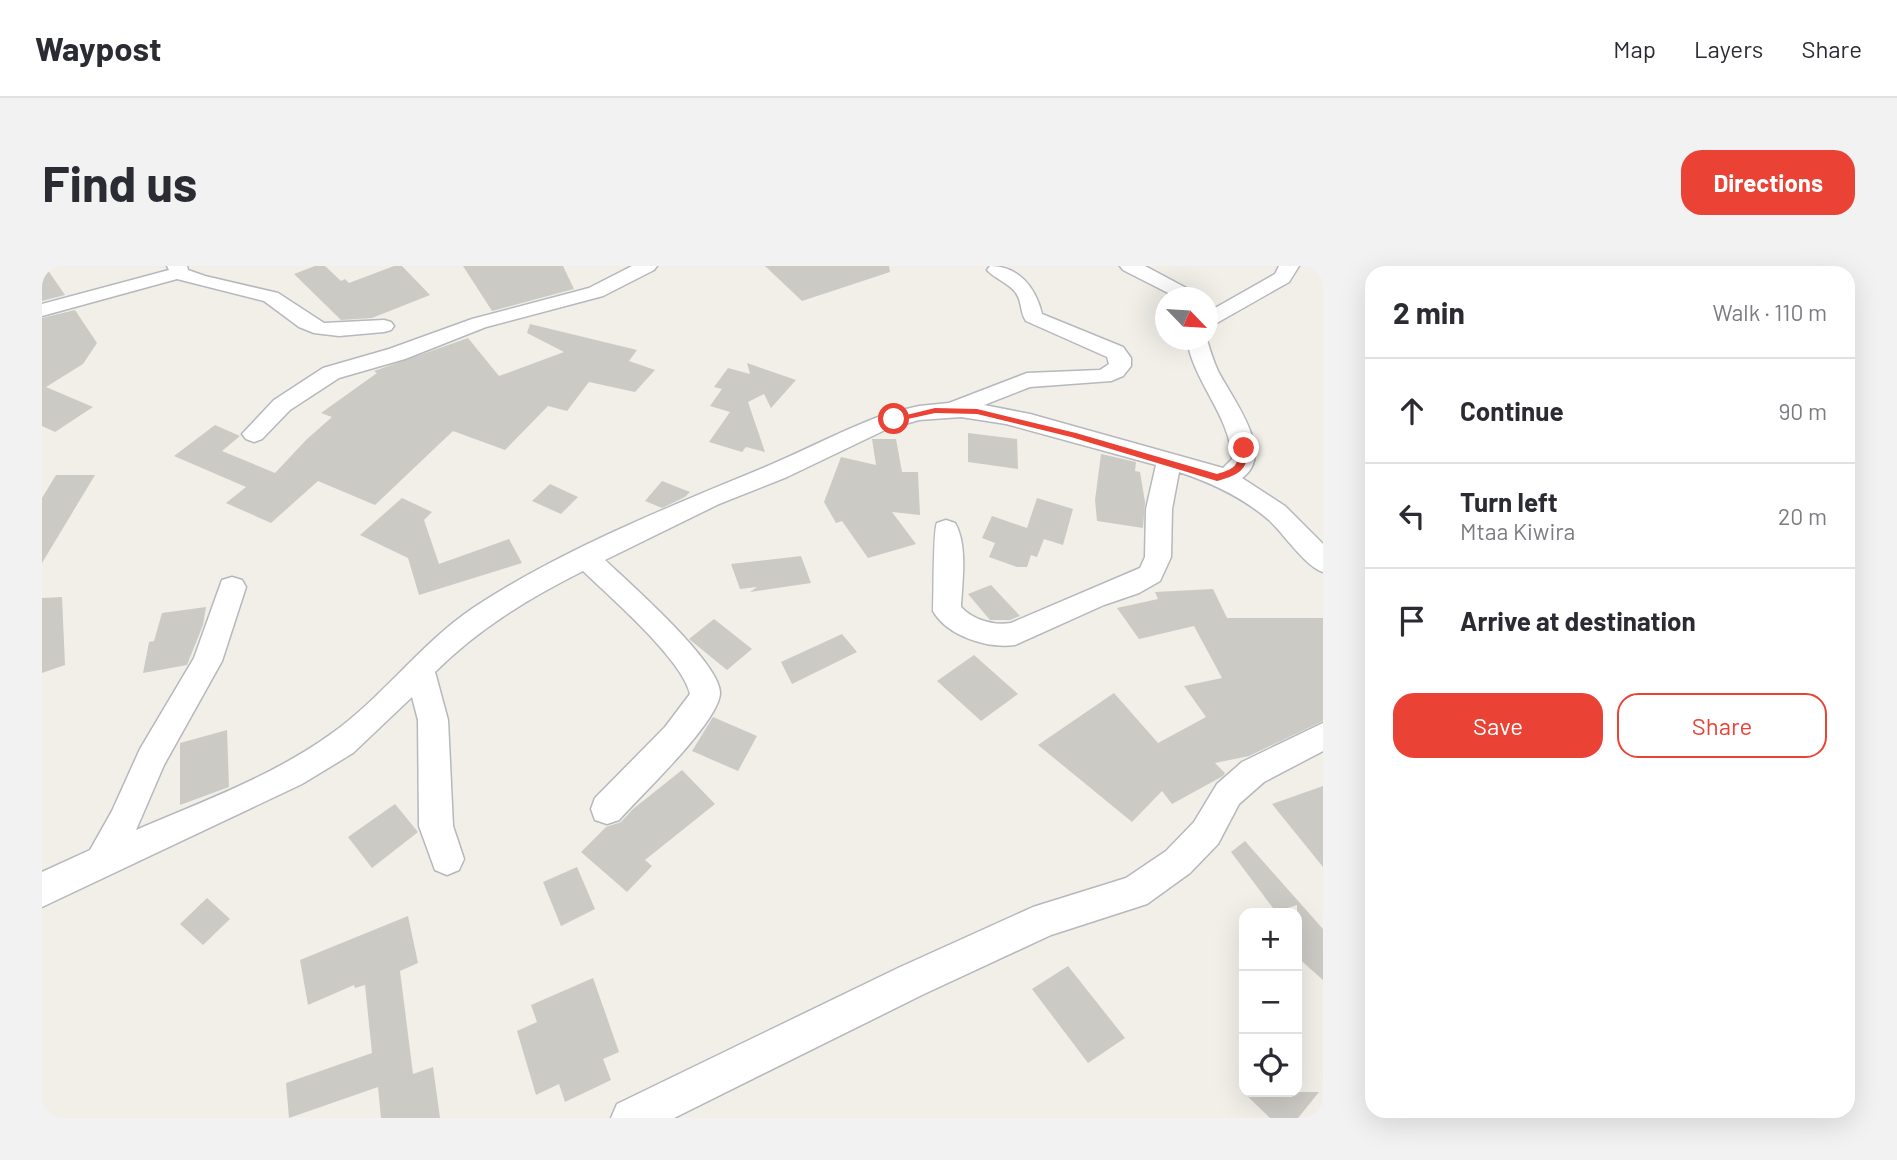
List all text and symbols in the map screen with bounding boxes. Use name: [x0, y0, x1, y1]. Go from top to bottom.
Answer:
text: Waypost: [35, 28, 162, 68]
text: Map: [1613, 34, 1656, 63]
text: Layers: [1694, 34, 1763, 63]
text: Share: [1801, 34, 1862, 63]
button: Directions: [1681, 150, 1855, 215]
text: Find us: [42, 153, 197, 212]
north arrow: [1155, 287, 1218, 350]
text: 2 min: [1393, 294, 1465, 330]
text: Walk · 110 m: [1713, 298, 1827, 326]
icon: ahead: [1393, 392, 1431, 430]
text: Continue: [1460, 395, 1564, 426]
text: 90 m: [1778, 397, 1827, 425]
route start: [878, 403, 909, 434]
route end: [1228, 432, 1259, 463]
text: Turn left: [1460, 486, 1558, 517]
icon: left: [1393, 497, 1431, 535]
text: 20 m: [1778, 502, 1827, 530]
text: Mtaa Kiwira: [1460, 517, 1575, 545]
icon: arrive: [1393, 602, 1431, 640]
text: Arrive at destination: [1460, 605, 1696, 636]
button: Save: [1393, 693, 1603, 758]
button: Share: [1617, 693, 1827, 758]
map controls: [1239, 908, 1302, 1097]
button: +: [1239, 908, 1302, 971]
button: −: [1239, 971, 1302, 1034]
button: locate: [1239, 1034, 1302, 1097]

